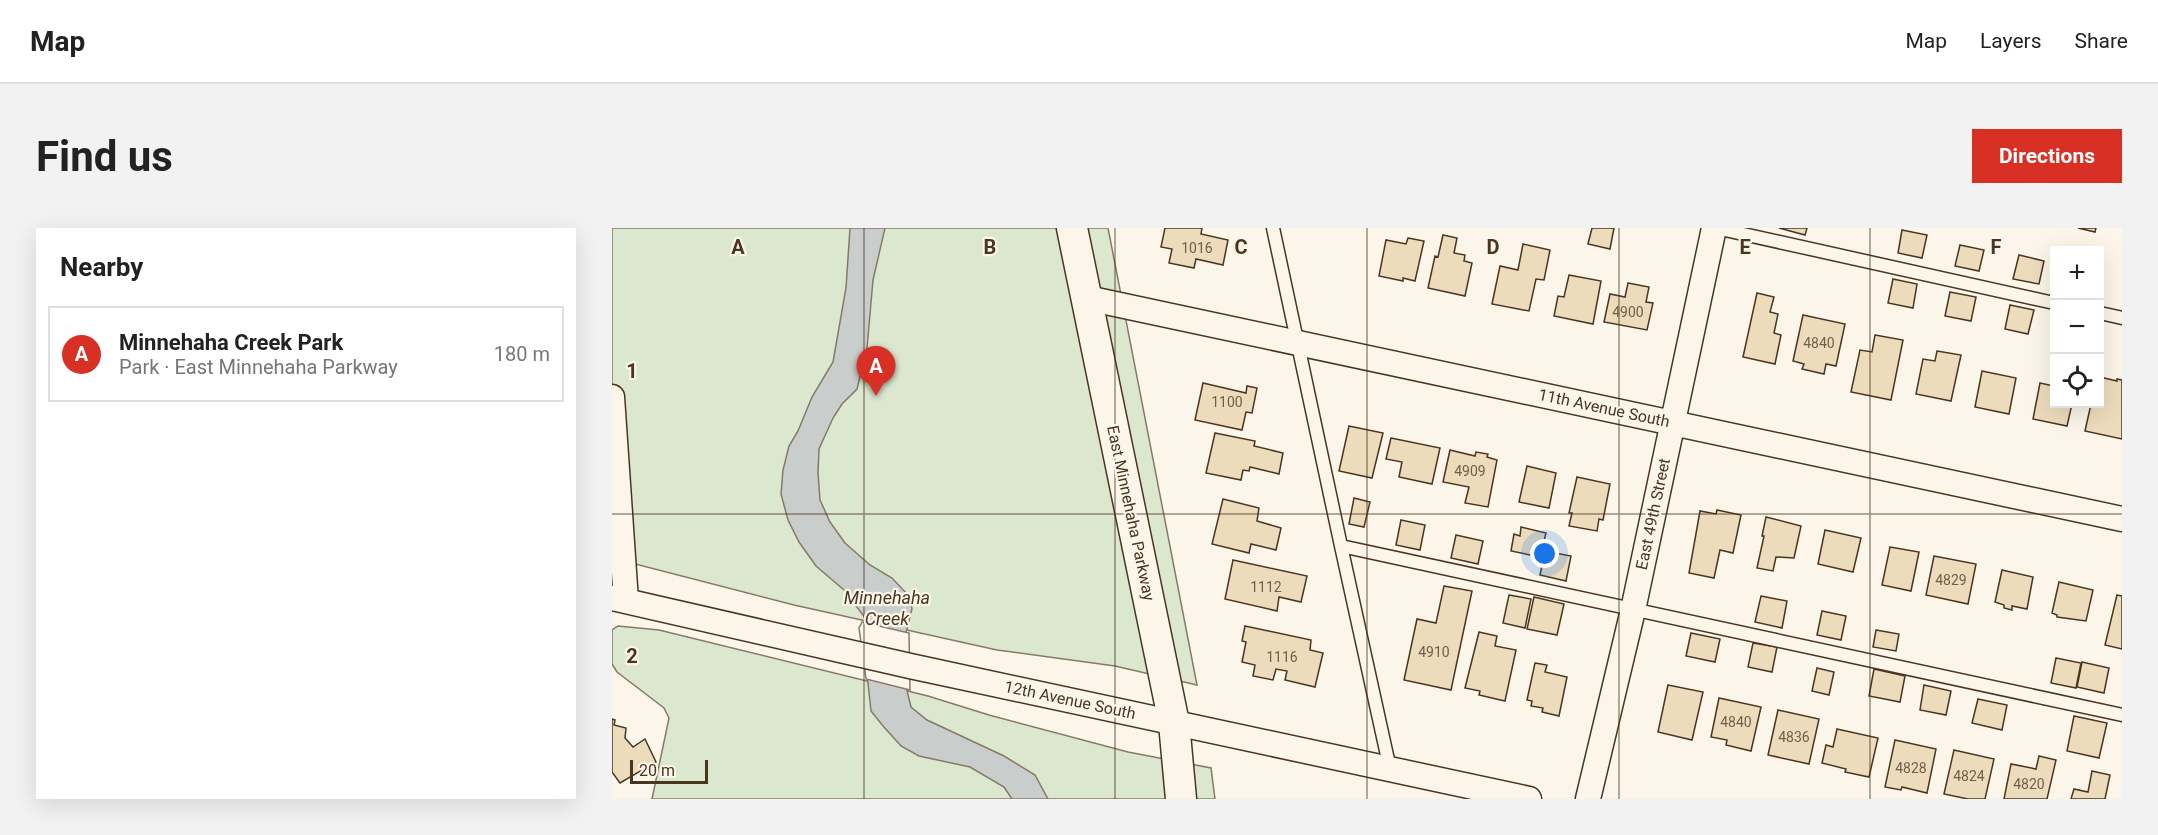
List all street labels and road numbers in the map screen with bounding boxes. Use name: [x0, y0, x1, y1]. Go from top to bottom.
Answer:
street label: 11th Avenue South: [1537, 385, 1671, 431]
street label: East Minnehaha Parkway: [1103, 424, 1159, 603]
street label: East 49th Street: [1632, 457, 1674, 571]
street label: 12th Avenue South: [1003, 677, 1137, 723]

